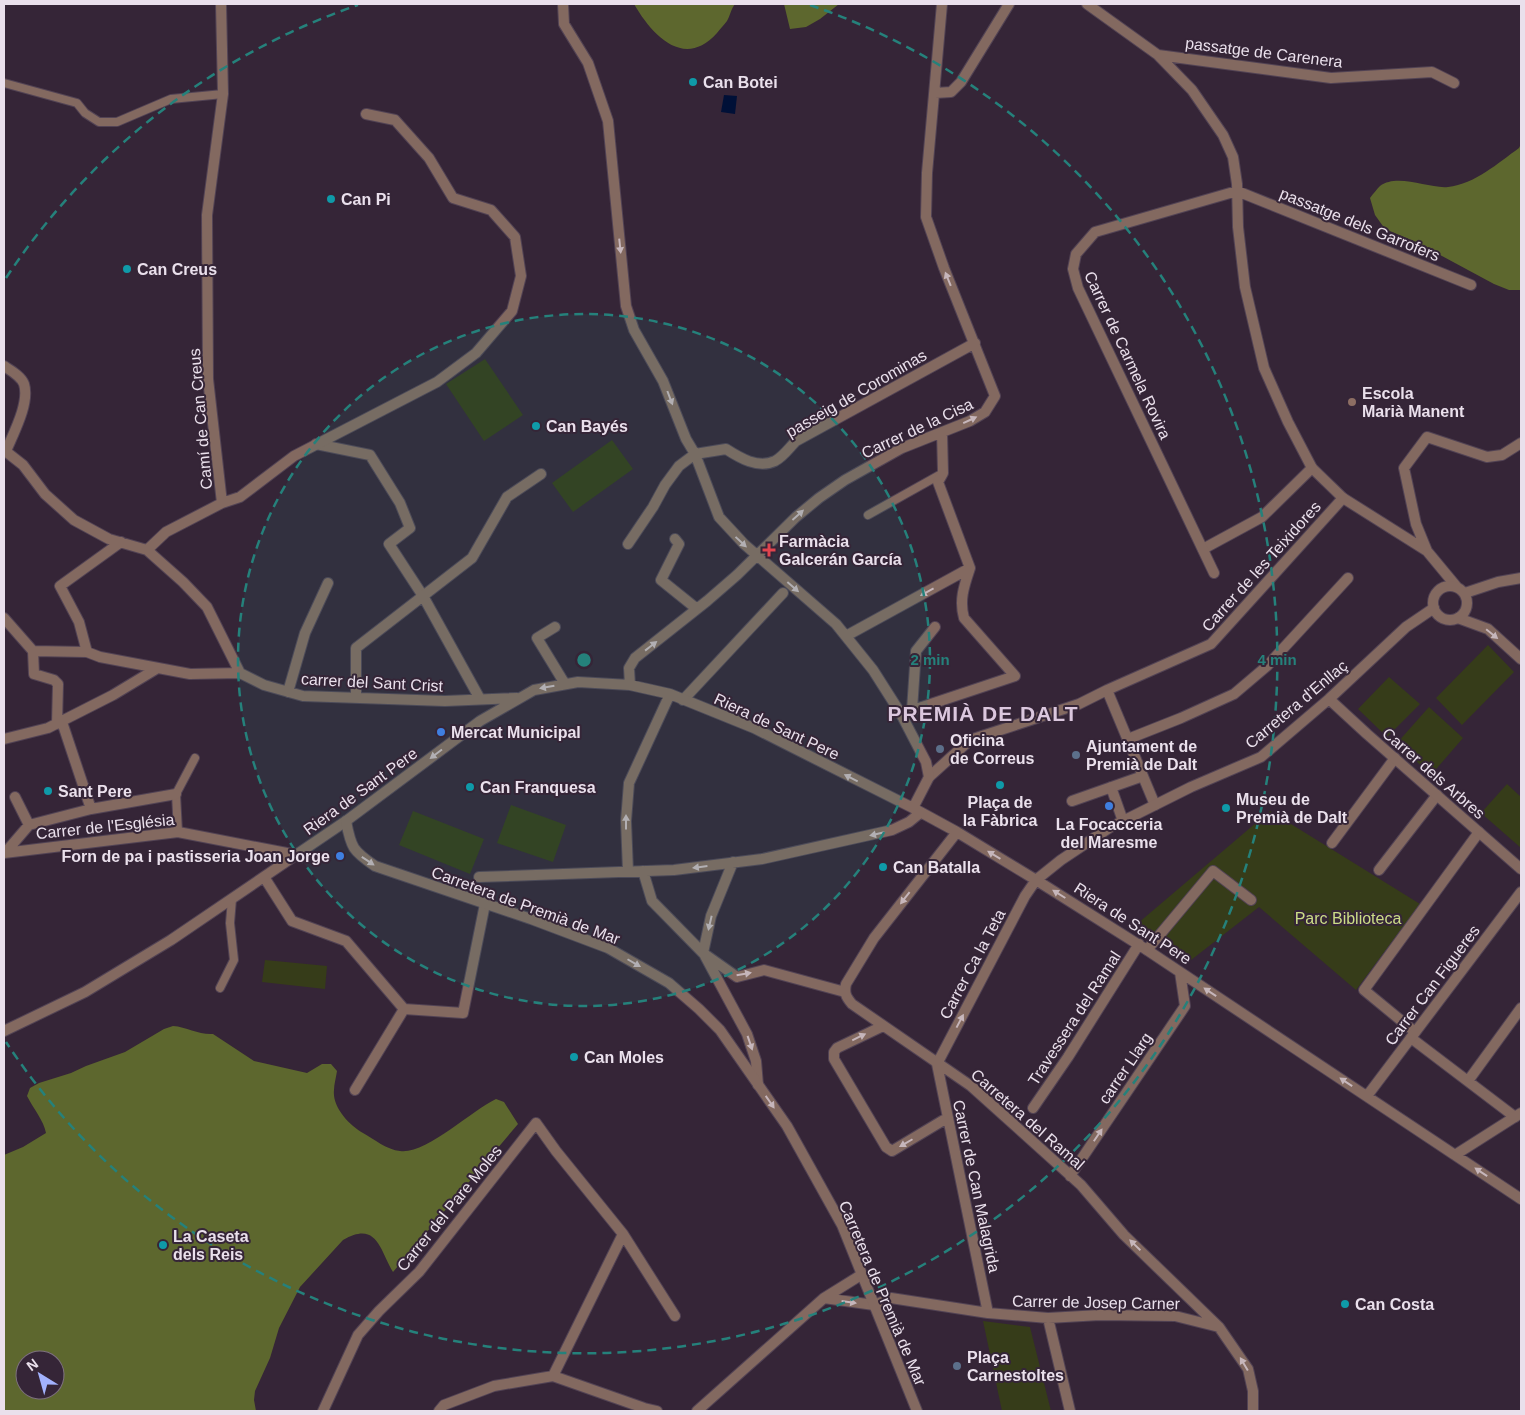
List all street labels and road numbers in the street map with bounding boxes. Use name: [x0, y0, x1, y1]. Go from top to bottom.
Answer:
street label: passatge de Carenera: [1184, 34, 1344, 71]
street label: passatge dels Garrofers: [1277, 185, 1442, 264]
street label: Carrer de Carmela Rovira: [1081, 269, 1174, 442]
street label: passeig de Corominas: [783, 346, 929, 441]
street label: Camí de Can Creus: [186, 348, 215, 490]
street label: Carrer de la Cisa: [859, 395, 976, 462]
street label: Carrer de les Teixidores: [1199, 498, 1324, 635]
street label: Carretera d'Enllaç: [1242, 657, 1351, 752]
street label: carrer del Sant Crist: [300, 670, 444, 695]
street label: Riera de Sant Pere: [712, 690, 842, 763]
street label: Carrer dels Arbres: [1379, 724, 1488, 822]
street label: Riera de Sant Pere: [300, 744, 420, 838]
street label: Carrer de l'Església: [35, 811, 175, 842]
street label: Carretera de Premià de Mar: [429, 863, 623, 948]
street label: Riera de Sant Pere: [1071, 879, 1195, 968]
street label: Carrer Ca la Teta: [936, 907, 1009, 1022]
street label: Carrer Can Figueres: [1382, 922, 1483, 1049]
street label: Travessera del Ramal: [1025, 948, 1124, 1088]
street label: carrer Llarg: [1095, 1030, 1155, 1107]
street label: Carretera del Ramal: [968, 1066, 1088, 1173]
street label: Carrer de Can Malagrida: [950, 1098, 1003, 1274]
street label: Carrer del Pare Moles: [394, 1142, 505, 1274]
street label: Carretera de Premià de Mar: [836, 1198, 930, 1389]
street label: Carrer de Josep Carner: [1012, 1293, 1181, 1312]

